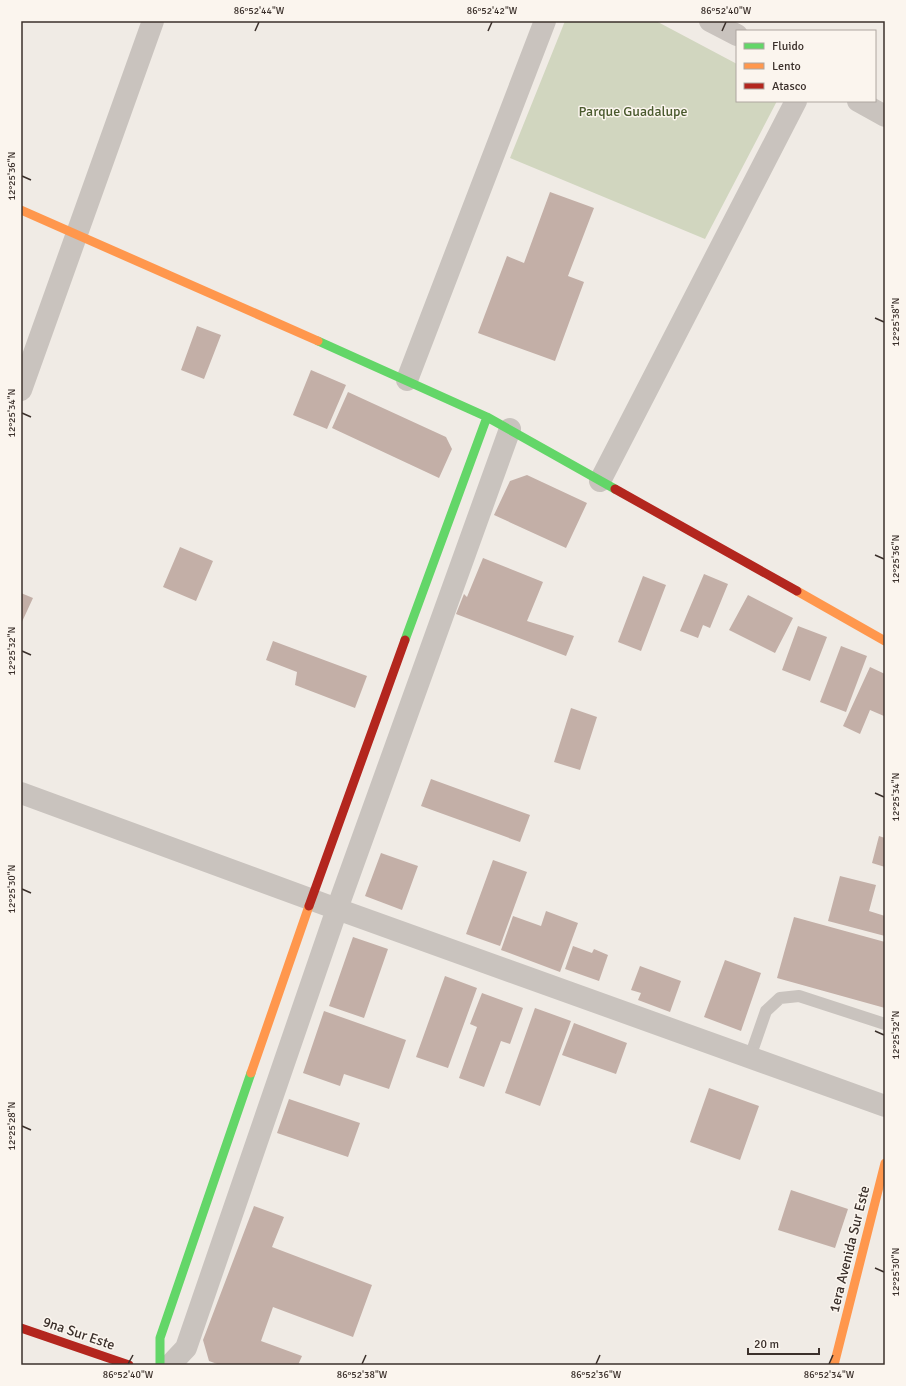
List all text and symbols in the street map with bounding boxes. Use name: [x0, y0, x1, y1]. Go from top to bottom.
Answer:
text: 86°52'44"W: [234, 5, 285, 17]
text: 86°52'42"W: [467, 5, 518, 17]
text: 86°52'40"W: [701, 5, 752, 17]
legend: [736, 30, 876, 102]
text: Fluido: [772, 39, 804, 54]
text: Lento: [772, 59, 801, 74]
text: Atasco: [772, 79, 807, 94]
park label: Parque Guadalupe: [578, 103, 688, 120]
text: 12°25'36"N: [6, 152, 18, 200]
text: 12°25'38"N: [890, 298, 902, 346]
text: 12°25'34"N: [6, 389, 18, 437]
text: 12°25'36"N: [890, 535, 902, 583]
text: 12°25'32"N: [6, 627, 18, 675]
text: 12°25'34"N: [890, 773, 902, 821]
text: 12°25'30"N: [6, 865, 18, 913]
text: 12°25'32"N: [890, 1011, 902, 1059]
text: 12°25'28"N: [6, 1102, 18, 1150]
street label: 1era Avenida Sur Este: [826, 1184, 873, 1314]
text: 12°25'30"N: [890, 1248, 902, 1296]
street label: 9na Sur Este: [41, 1313, 117, 1354]
scale bar: [748, 1330, 819, 1356]
text: 20 m: [754, 1337, 779, 1352]
text: 86°52'40"W: [103, 1369, 154, 1381]
text: 86°52'38"W: [337, 1369, 388, 1381]
text: 86°52'36"W: [571, 1369, 622, 1381]
text: 86°52'34"W: [804, 1369, 855, 1381]

